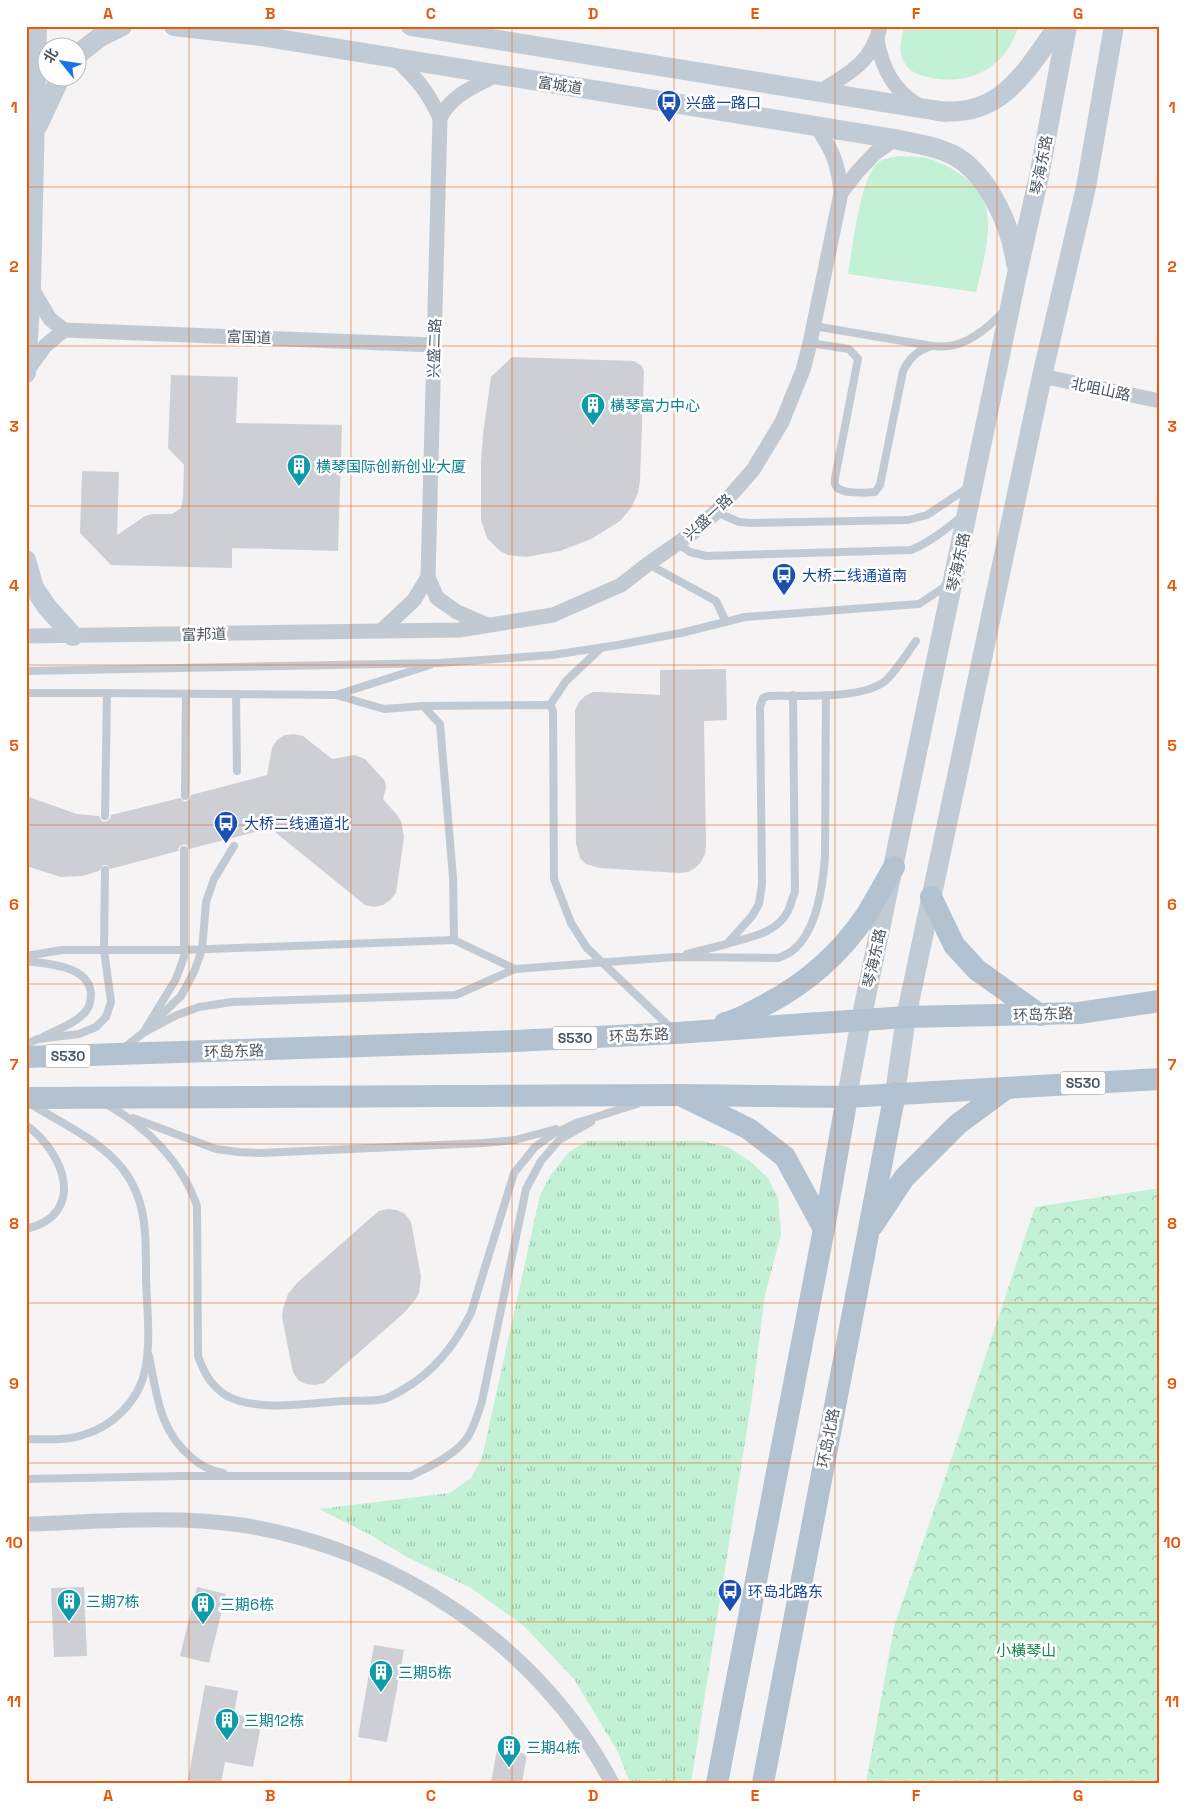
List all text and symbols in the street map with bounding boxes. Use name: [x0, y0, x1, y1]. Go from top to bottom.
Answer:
text: A: [103, 3, 113, 24]
text: B: [265, 3, 275, 24]
text: C: [426, 3, 436, 24]
text: D: [588, 3, 598, 24]
text: E: [751, 3, 760, 24]
text: F: [912, 3, 921, 24]
text: G: [1073, 3, 1083, 24]
north arrow: [38, 38, 88, 88]
text: 北: [39, 45, 62, 66]
street label: 富城道: [536, 72, 584, 98]
bus stop icon: 兴盛一路口: [656, 89, 682, 123]
place label: 兴盛一路口: [686, 93, 761, 112]
text: 1: [10, 97, 18, 118]
text: 1: [1168, 97, 1176, 118]
street label: 琴海东路: [1026, 134, 1056, 196]
text: 2: [9, 256, 19, 277]
text: 2: [1167, 256, 1177, 277]
street label: 兴盛二路: [423, 318, 445, 378]
street label: 富国道: [226, 327, 272, 347]
street label: 北咀山路: [1070, 373, 1132, 405]
building icon: 橫琴富力中心: [580, 392, 606, 426]
place label: 橫琴富力中心: [610, 396, 700, 415]
text: 3: [9, 416, 19, 437]
text: 3: [1167, 416, 1177, 437]
building icon: 横琴国际创新创业大厦: [286, 453, 312, 487]
place label: 横琴国际创新创业大厦: [316, 457, 466, 476]
street label: 兴盛一路: [680, 490, 736, 544]
street label: 琴海东路: [942, 531, 974, 593]
bus stop icon: 大桥二线通道南: [771, 562, 797, 596]
place label: 大桥二线通道南: [802, 566, 907, 585]
text: 4: [9, 575, 19, 596]
text: 4: [1167, 575, 1177, 596]
street label: 富邦道: [181, 624, 227, 644]
text: 5: [9, 735, 19, 756]
text: 5: [1167, 735, 1177, 756]
bus stop icon: 大桥二线通道北: [213, 810, 239, 844]
place label: 大桥二线通道北: [244, 814, 349, 833]
text: 6: [9, 894, 19, 915]
text: 6: [1167, 894, 1177, 915]
street label: 琴海东路: [858, 927, 890, 989]
street label: 环岛东路: [1013, 1003, 1073, 1025]
street label: 环岛东路: [609, 1024, 669, 1046]
road number: S530: [552, 1026, 598, 1050]
street label: 环岛东路: [204, 1040, 264, 1062]
road number: S530: [46, 1044, 90, 1068]
text: 7: [10, 1054, 19, 1075]
text: 7: [1168, 1054, 1177, 1075]
road number: S530: [1060, 1072, 1106, 1094]
text: 8: [9, 1213, 19, 1234]
text: 8: [1167, 1213, 1177, 1234]
text: 9: [9, 1373, 19, 1394]
text: 9: [1167, 1373, 1177, 1394]
street label: 环岛北路: [813, 1407, 843, 1469]
text: 10: [5, 1532, 23, 1553]
text: 10: [1163, 1532, 1181, 1553]
bus stop icon: 环岛北路东: [717, 1578, 743, 1612]
place label: 环岛北路东: [748, 1582, 823, 1601]
building icon: 三期7栋: [56, 1588, 82, 1622]
building icon: 三期6栋: [190, 1591, 216, 1625]
place label: 三期7栋: [86, 1592, 139, 1611]
place label: 三期6栋: [220, 1595, 274, 1614]
park label: 小橫琴山: [996, 1641, 1056, 1660]
building icon: 三期5栋: [368, 1659, 394, 1693]
place label: 三期5栋: [398, 1663, 452, 1682]
text: 11: [7, 1691, 21, 1712]
text: 11: [1165, 1691, 1179, 1712]
building icon: 三期12栋: [214, 1707, 240, 1741]
place label: 三期12栋: [244, 1711, 304, 1730]
building icon: 三期4栋: [496, 1734, 522, 1768]
place label: 三期4栋: [526, 1738, 580, 1757]
text: A: [103, 1785, 113, 1806]
text: B: [265, 1785, 275, 1806]
text: C: [426, 1785, 436, 1806]
text: D: [588, 1785, 598, 1806]
text: E: [751, 1785, 760, 1806]
text: F: [912, 1785, 921, 1806]
text: G: [1073, 1785, 1083, 1806]

